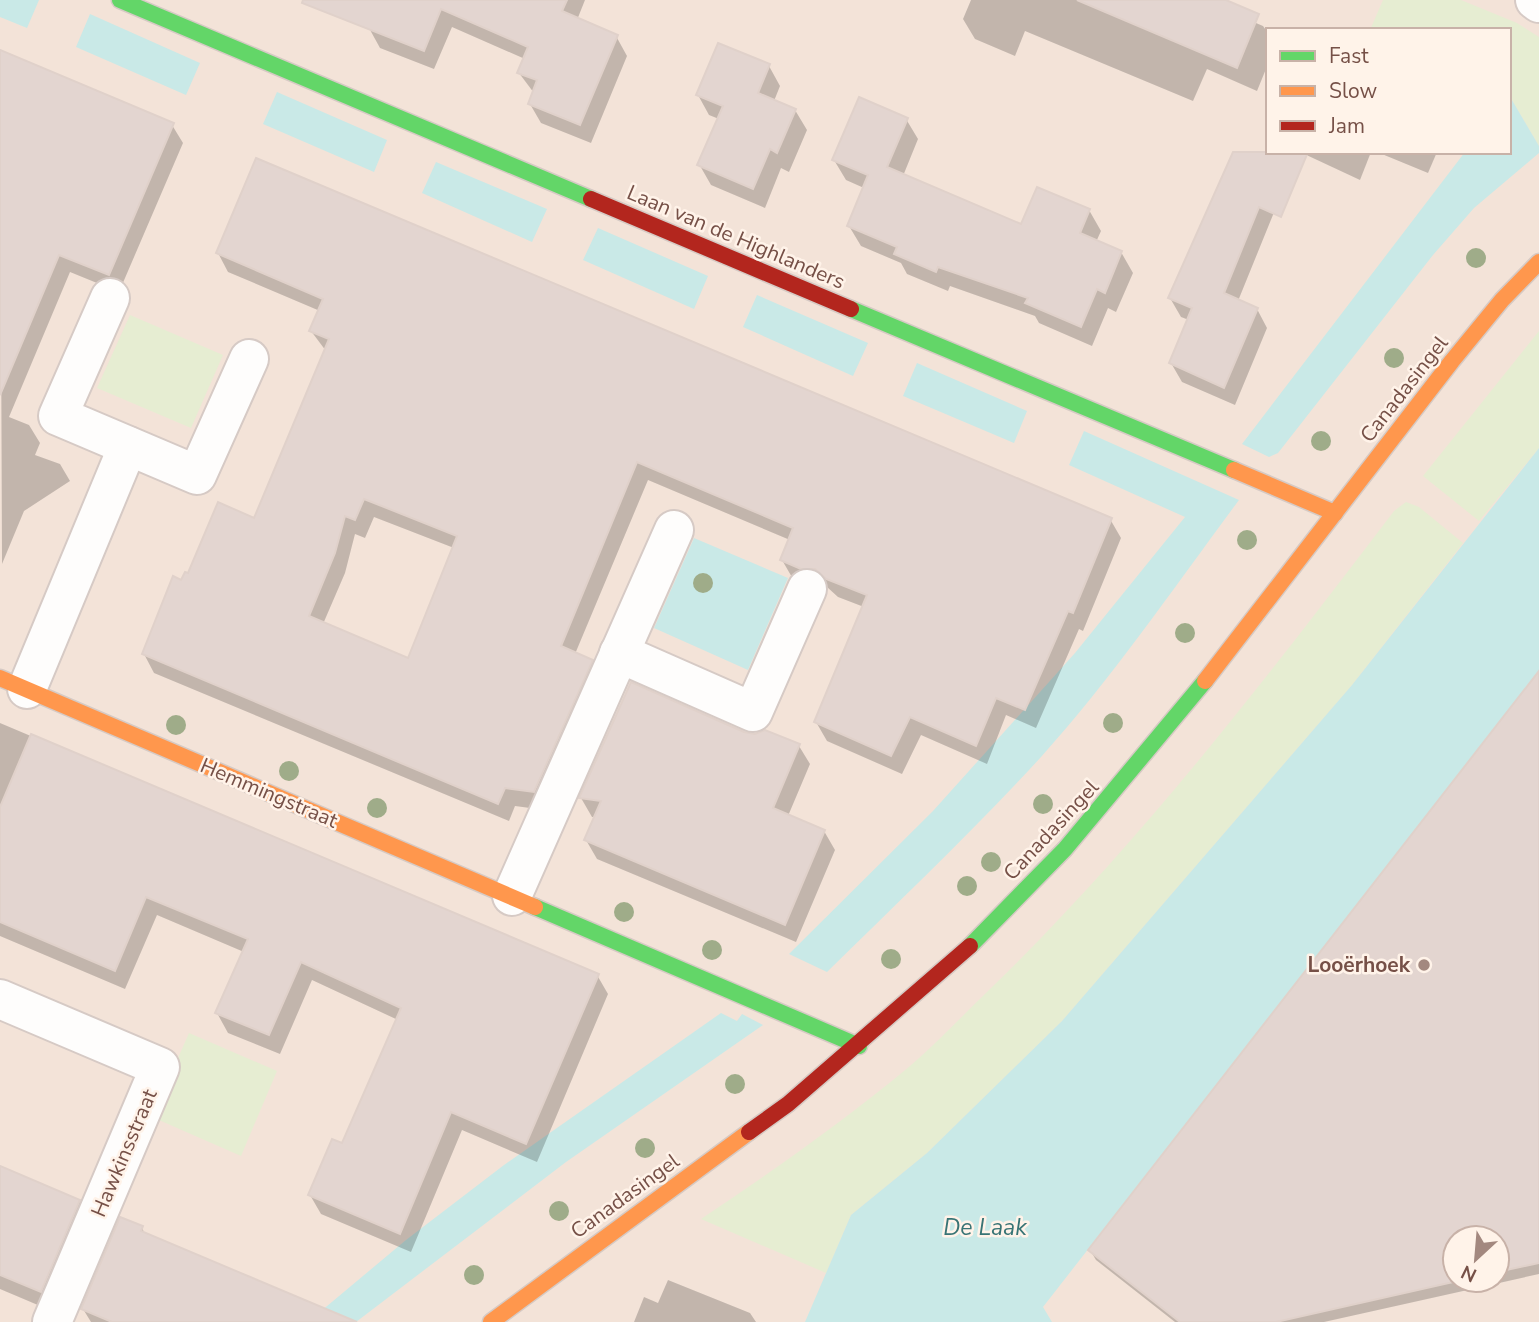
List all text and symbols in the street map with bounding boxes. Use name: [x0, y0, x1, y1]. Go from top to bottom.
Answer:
legend: [1266, 28, 1511, 154]
text: Fast: [1329, 42, 1369, 70]
text: Slow: [1329, 77, 1378, 105]
text: Jam: [1328, 112, 1365, 140]
street label: Laan van de Highlanders: [623, 178, 849, 296]
street label: Canadasingel: [1354, 329, 1455, 448]
street label: Hemmingstraat: [196, 751, 343, 835]
street label: Canadasingel: [997, 773, 1105, 886]
place label: Looërhoek: [1307, 951, 1411, 979]
marker: Looërhoek: [1416, 957, 1432, 973]
street label: Hawkinsstraat: [84, 1084, 164, 1221]
street label: Canadasingel: [565, 1147, 686, 1245]
water label: De Laak: [943, 1212, 1027, 1243]
north arrow: [1441, 1224, 1511, 1294]
text: N: [1457, 1259, 1481, 1288]

